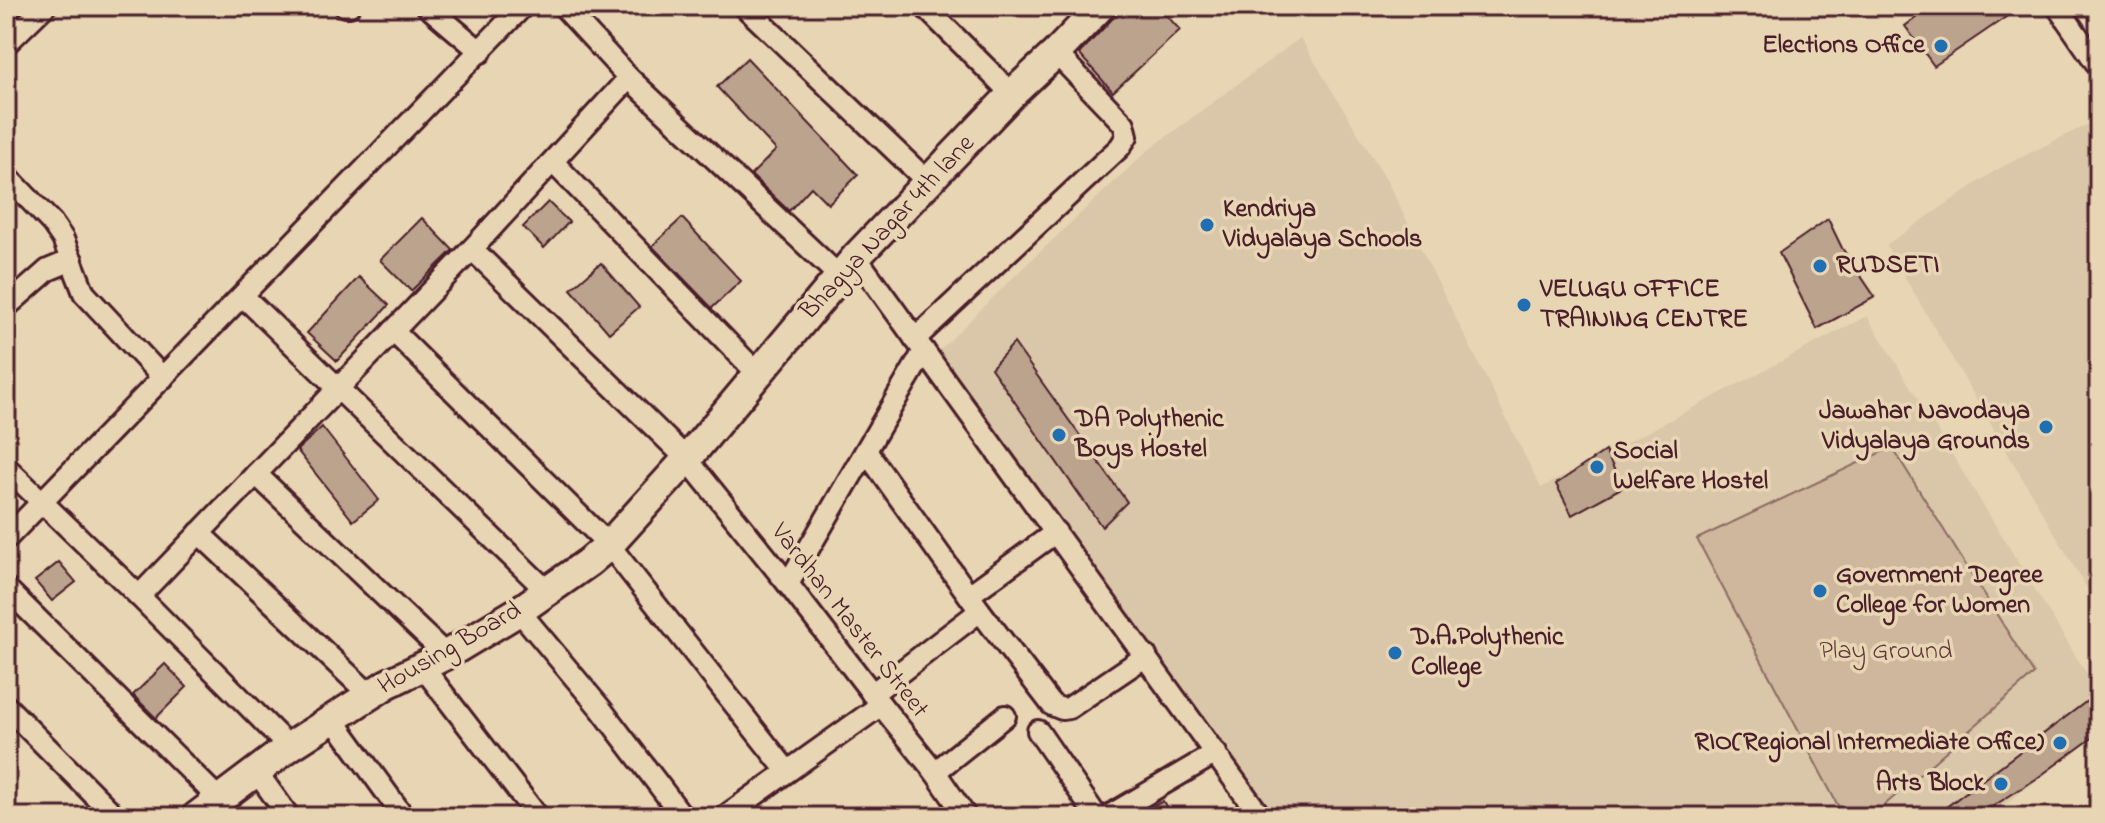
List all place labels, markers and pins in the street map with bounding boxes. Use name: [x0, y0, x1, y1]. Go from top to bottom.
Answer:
place label: Elections Office: [1762, 27, 1926, 65]
marker: Elections Office: [1932, 37, 1950, 55]
place label: Kendriya Vidyalaya Schools: [1222, 191, 1422, 259]
marker: Kendriya Vidyalaya Schools: [1198, 216, 1216, 234]
place label: RUDSETI: [1836, 247, 1939, 285]
marker: RUDSETI: [1811, 257, 1829, 275]
place label: VELUGU OFFICE TRAINING CENTRE: [1539, 271, 1748, 339]
marker: VELUGU OFFICE TRAINING CENTRE: [1515, 296, 1533, 314]
place label: Jawahar Navodaya Vidyalaya Grounds: [1819, 393, 2030, 461]
place label: DA Polythenic Boys Hostel: [1074, 401, 1225, 469]
marker: Jawahar Navodaya Vidyalaya Grounds: [2037, 418, 2055, 436]
marker: DA Polythenic Boys Hostel: [1050, 426, 1068, 444]
place label: Social Welfare Hostel: [1613, 433, 1768, 501]
marker: Social Welfare Hostel: [1588, 458, 1606, 476]
place label: Government Degree College for Women: [1836, 557, 2044, 626]
marker: Government Degree College for Women: [1811, 582, 1829, 600]
place label: D.A.Polythenic College: [1410, 619, 1565, 688]
marker: D.A.Polythenic College: [1386, 644, 1404, 662]
place label: RIO(Regional Intermediate Office): [1695, 724, 2044, 763]
marker: RIO(Regional Intermediate Office): [2051, 734, 2069, 752]
place label: Arts Block: [1876, 765, 1986, 803]
marker: Arts Block: [1992, 775, 2010, 793]

